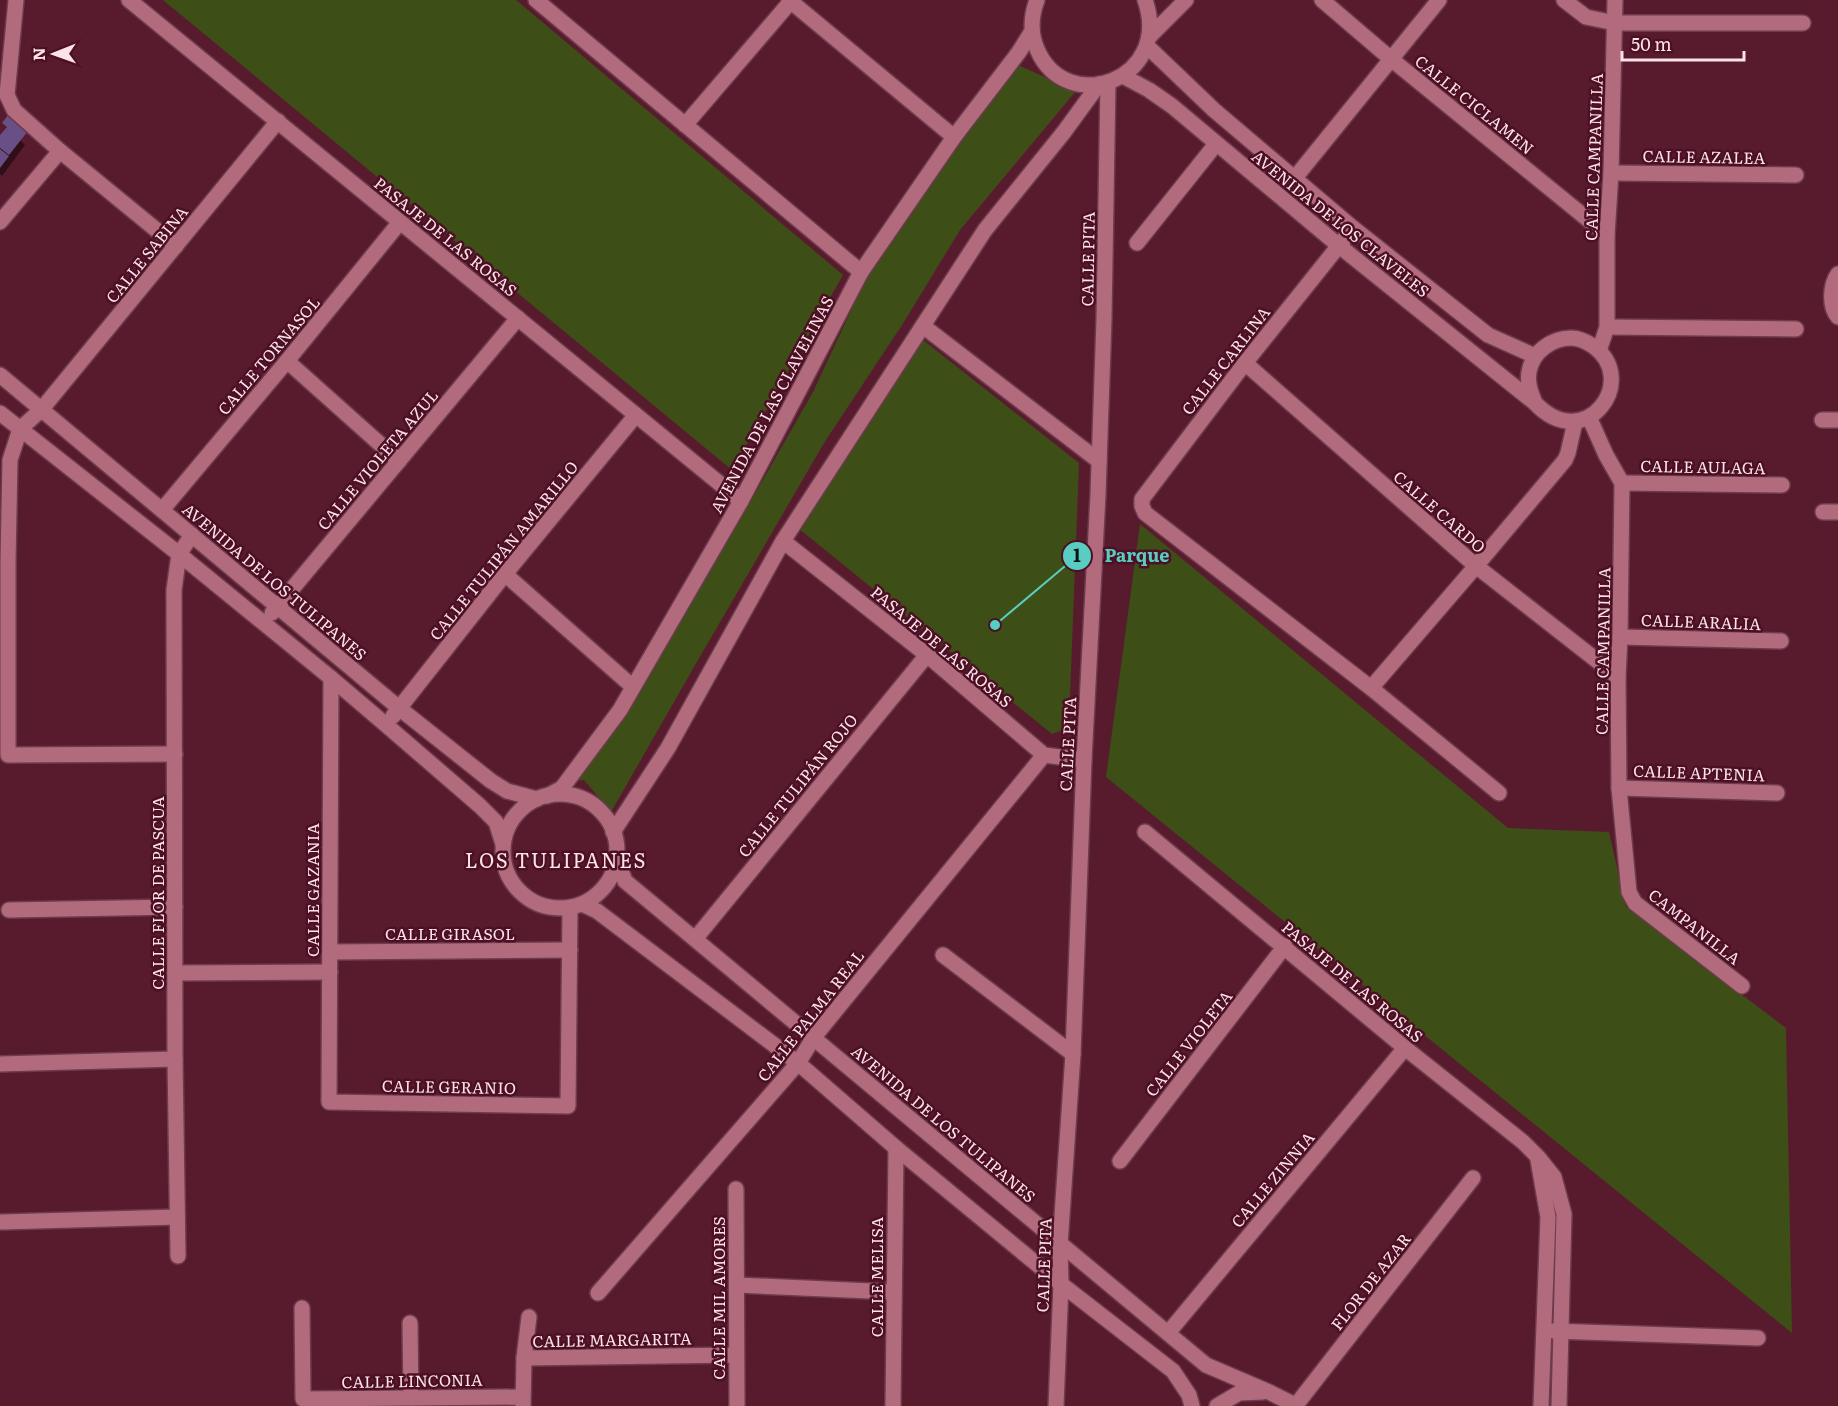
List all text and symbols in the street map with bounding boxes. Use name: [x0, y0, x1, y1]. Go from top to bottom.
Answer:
north arrow: [24, 24, 84, 84]
scale bar: [1622, 24, 1744, 62]
text: 50 m: [1631, 30, 1672, 57]
text: N: [26, 47, 50, 61]
street label: CALLE CICLAMEN: [1410, 48, 1540, 160]
street label: CALLE CAMPANILLA: [1578, 73, 1608, 241]
street label: CALLE AZALEA: [1643, 143, 1766, 169]
street label: AVENIDA DE LOS CLAVELES: [1247, 144, 1435, 302]
street label: PASAJE DE LAS ROSAS: [369, 171, 523, 301]
street label: CALLE SABINA: [99, 200, 193, 308]
street label: CALLE PITA: [1074, 211, 1100, 306]
street label: CALLE TORNASOL: [211, 291, 325, 419]
street label: AVENIDA DE LAS CLAVELINAS: [703, 291, 839, 517]
street label: CALLE CARLINA: [1175, 301, 1275, 419]
street label: CALLE VIOLETA AZUL: [311, 383, 443, 535]
street label: CALLE AULAGA: [1640, 453, 1766, 479]
street label: CALLE TULIPÁN AMARILLO: [423, 455, 583, 645]
street label: CALLE CARDO: [1389, 464, 1491, 558]
street label: AVENIDA DE LOS TULIPANES: [178, 497, 372, 665]
callout: Parque: [1062, 538, 1181, 574]
text: 1: [1073, 541, 1081, 568]
text: Parque: [1104, 541, 1170, 568]
street label: CALLE CAMPANILLA: [1589, 567, 1615, 735]
street label: PASAJE DE LAS ROSAS: [866, 580, 1018, 712]
street label: CALLE ARALIA: [1641, 607, 1762, 635]
street label: CALLE PITA: [1053, 696, 1081, 792]
street label: CALLE TULIPÁN ROJO: [731, 708, 863, 862]
street label: CALLE APTENIA: [1633, 758, 1765, 786]
street label: CALLE FLOR DE PASCUA: [145, 796, 169, 990]
street label: CALLE GAZANIA: [300, 823, 324, 957]
district label: LOS TULIPANES: [465, 844, 647, 874]
street label: CAMPANILLA: [1644, 882, 1746, 970]
street label: PASAJE DE LAS ROSAS: [1277, 915, 1429, 1047]
street label: CALLE GIRASOL: [385, 921, 515, 945]
street label: CALLE PALMA REAL: [751, 944, 869, 1086]
street label: CALLE VIOLETA: [1139, 985, 1237, 1101]
street label: AVENIDA DE LOS TULIPANES: [847, 1039, 1041, 1207]
street label: CALLE GERANIO: [382, 1073, 516, 1099]
street label: CALLE ZINNIA: [1225, 1126, 1319, 1232]
street label: CALLE MIL AMORES: [706, 1216, 730, 1380]
street label: CALLE MELISA: [864, 1217, 888, 1337]
street label: CALLE PITA: [1029, 1217, 1057, 1313]
street label: FLOR DE AZAR: [1324, 1227, 1416, 1335]
street label: CALLE MARGARITA: [532, 1326, 692, 1352]
street label: CALLE LINCONIA: [341, 1367, 483, 1393]

